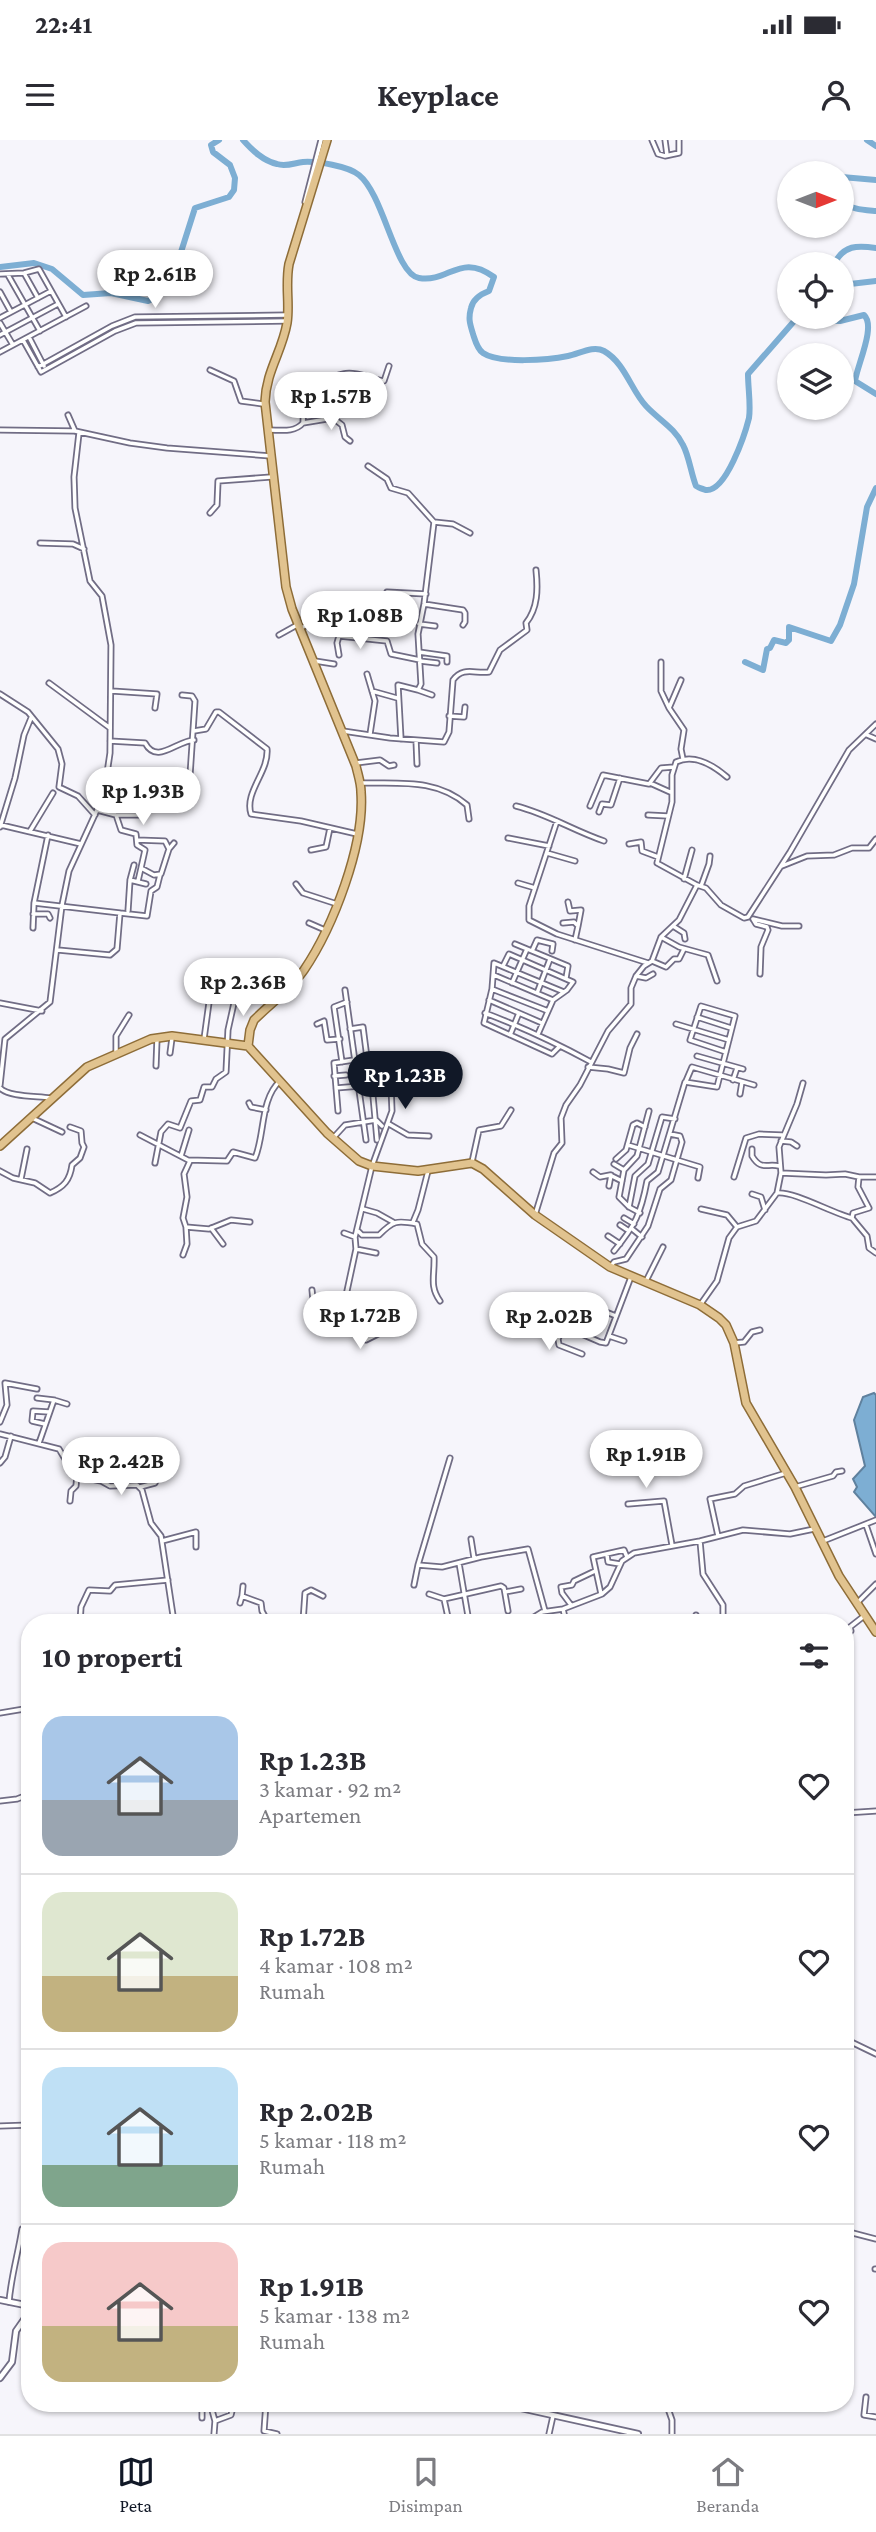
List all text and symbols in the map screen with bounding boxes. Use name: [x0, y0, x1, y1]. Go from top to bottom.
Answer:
text: 22:41: [35, 10, 92, 39]
icon: menu: [21, 76, 59, 114]
icon: person: [817, 76, 855, 114]
text: Keyplace: [377, 77, 499, 113]
north arrow: [777, 161, 854, 238]
map controls: [777, 161, 854, 420]
pin: Rp 2.61B: [83, 250, 227, 310]
button: locate: [777, 252, 854, 329]
text: Rp 2.61B: [113, 260, 197, 286]
button: layers: [777, 343, 854, 420]
pin: Rp 1.57B: [259, 372, 403, 432]
text: Rp 1.57B: [290, 382, 372, 408]
pin: Rp 1.08B: [288, 592, 432, 651]
text: Rp 1.08B: [317, 601, 403, 627]
pin: Rp 1.93B: [71, 768, 215, 827]
text: Rp 1.93B: [102, 777, 184, 803]
pin: Rp 2.36B: [171, 958, 315, 1018]
text: Rp 2.36B: [200, 968, 286, 994]
pin: Rp 1.23B: [333, 1052, 477, 1111]
text: Rp 1.23B: [364, 1061, 446, 1087]
pin: Rp 1.72B: [288, 1292, 432, 1351]
pin: Rp 2.02B: [477, 1292, 621, 1352]
text: Rp 1.72B: [319, 1301, 401, 1327]
text: Rp 2.02B: [505, 1302, 593, 1328]
pin: Rp 1.91B: [574, 1430, 718, 1490]
pin: Rp 2.42B: [49, 1438, 193, 1497]
text: Rp 1.91B: [606, 1440, 686, 1466]
text: Rp 2.42B: [78, 1447, 164, 1473]
icon: filters: [795, 1637, 833, 1675]
text: 10 properti: [42, 1640, 183, 1673]
text: Rp 1.23B: [259, 1743, 367, 1776]
icon: home: [98, 1744, 182, 1828]
icon: heart: [795, 1767, 833, 1805]
text: 3 kamar · 92 m²: [259, 1776, 401, 1802]
text: Apartemen: [259, 1802, 361, 1828]
text: Rp 1.72B: [259, 1919, 366, 1952]
icon: home: [98, 1920, 182, 2004]
icon: heart: [795, 1943, 833, 1981]
text: 4 kamar · 108 m²: [259, 1952, 413, 1978]
text: Rumah: [259, 1978, 325, 2004]
text: Rp 2.02B: [259, 2094, 373, 2127]
icon: home: [98, 2095, 182, 2179]
icon: heart: [795, 2118, 833, 2156]
text: 5 kamar · 118 m²: [259, 2127, 407, 2153]
text: Rumah: [259, 2153, 325, 2179]
text: Rp 1.91B: [259, 2269, 364, 2302]
icon: home: [98, 2270, 182, 2354]
icon: heart: [795, 2293, 833, 2331]
text: 5 kamar · 138 m²: [259, 2302, 410, 2328]
text: Rumah: [259, 2328, 325, 2354]
tab: Peta: [117, 2453, 155, 2516]
tab: Disimpan: [388, 2453, 463, 2516]
tab: Beranda: [696, 2453, 759, 2516]

